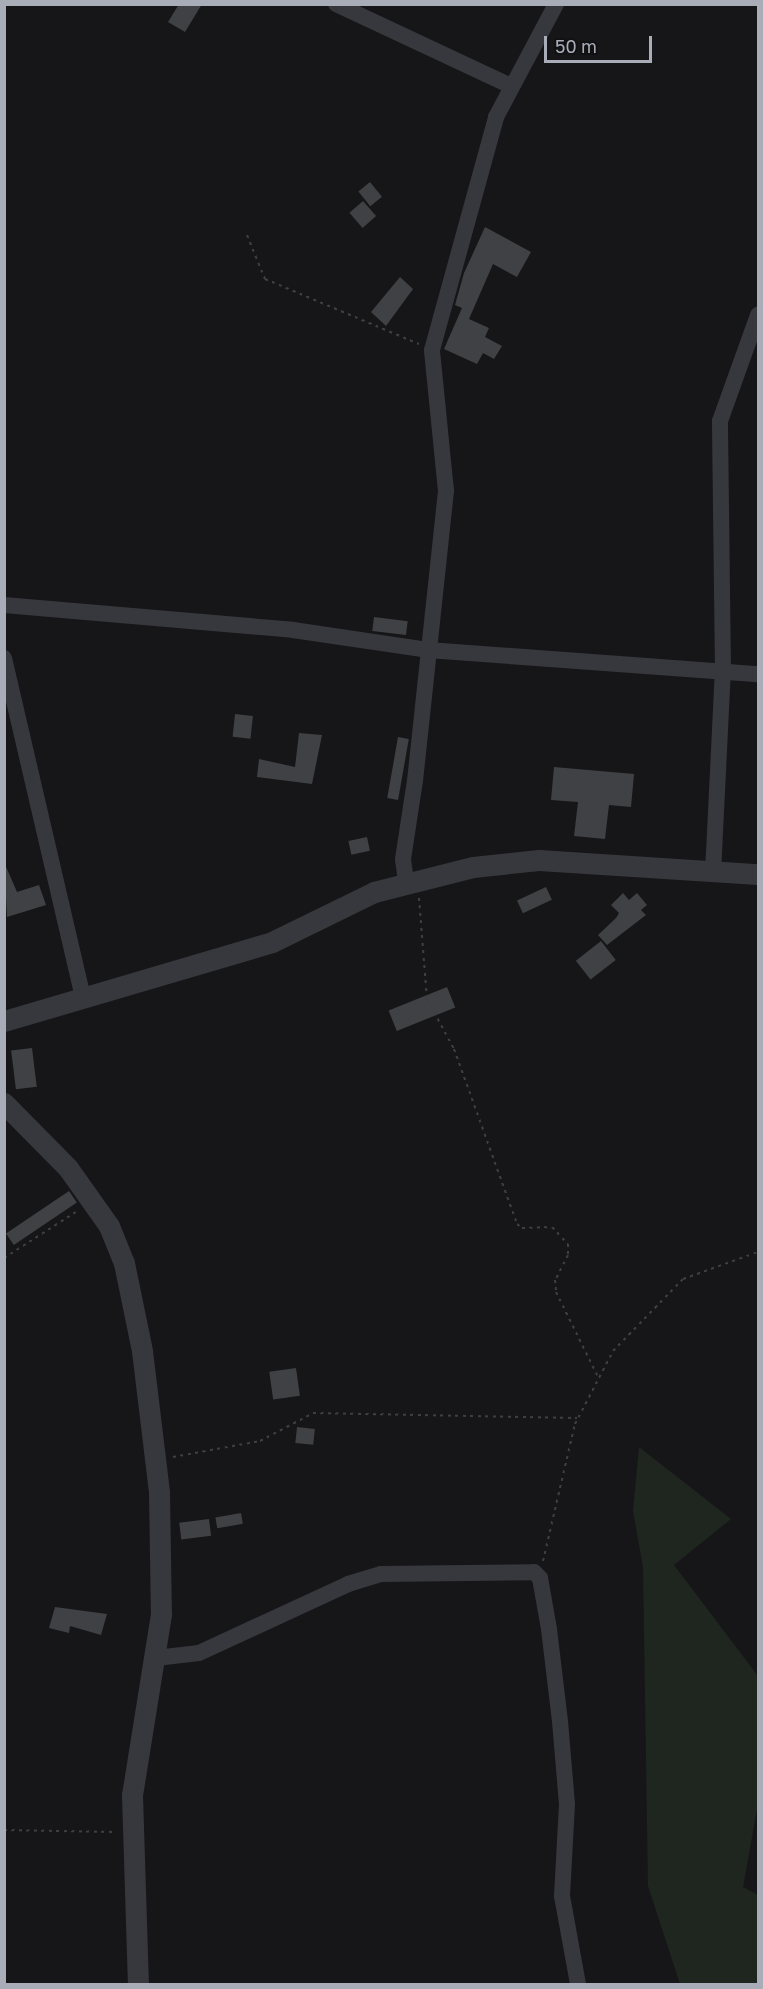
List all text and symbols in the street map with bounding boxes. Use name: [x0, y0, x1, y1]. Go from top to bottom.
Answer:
scale bar: [547, 24, 655, 62]
text: 50 m: [555, 35, 597, 57]

